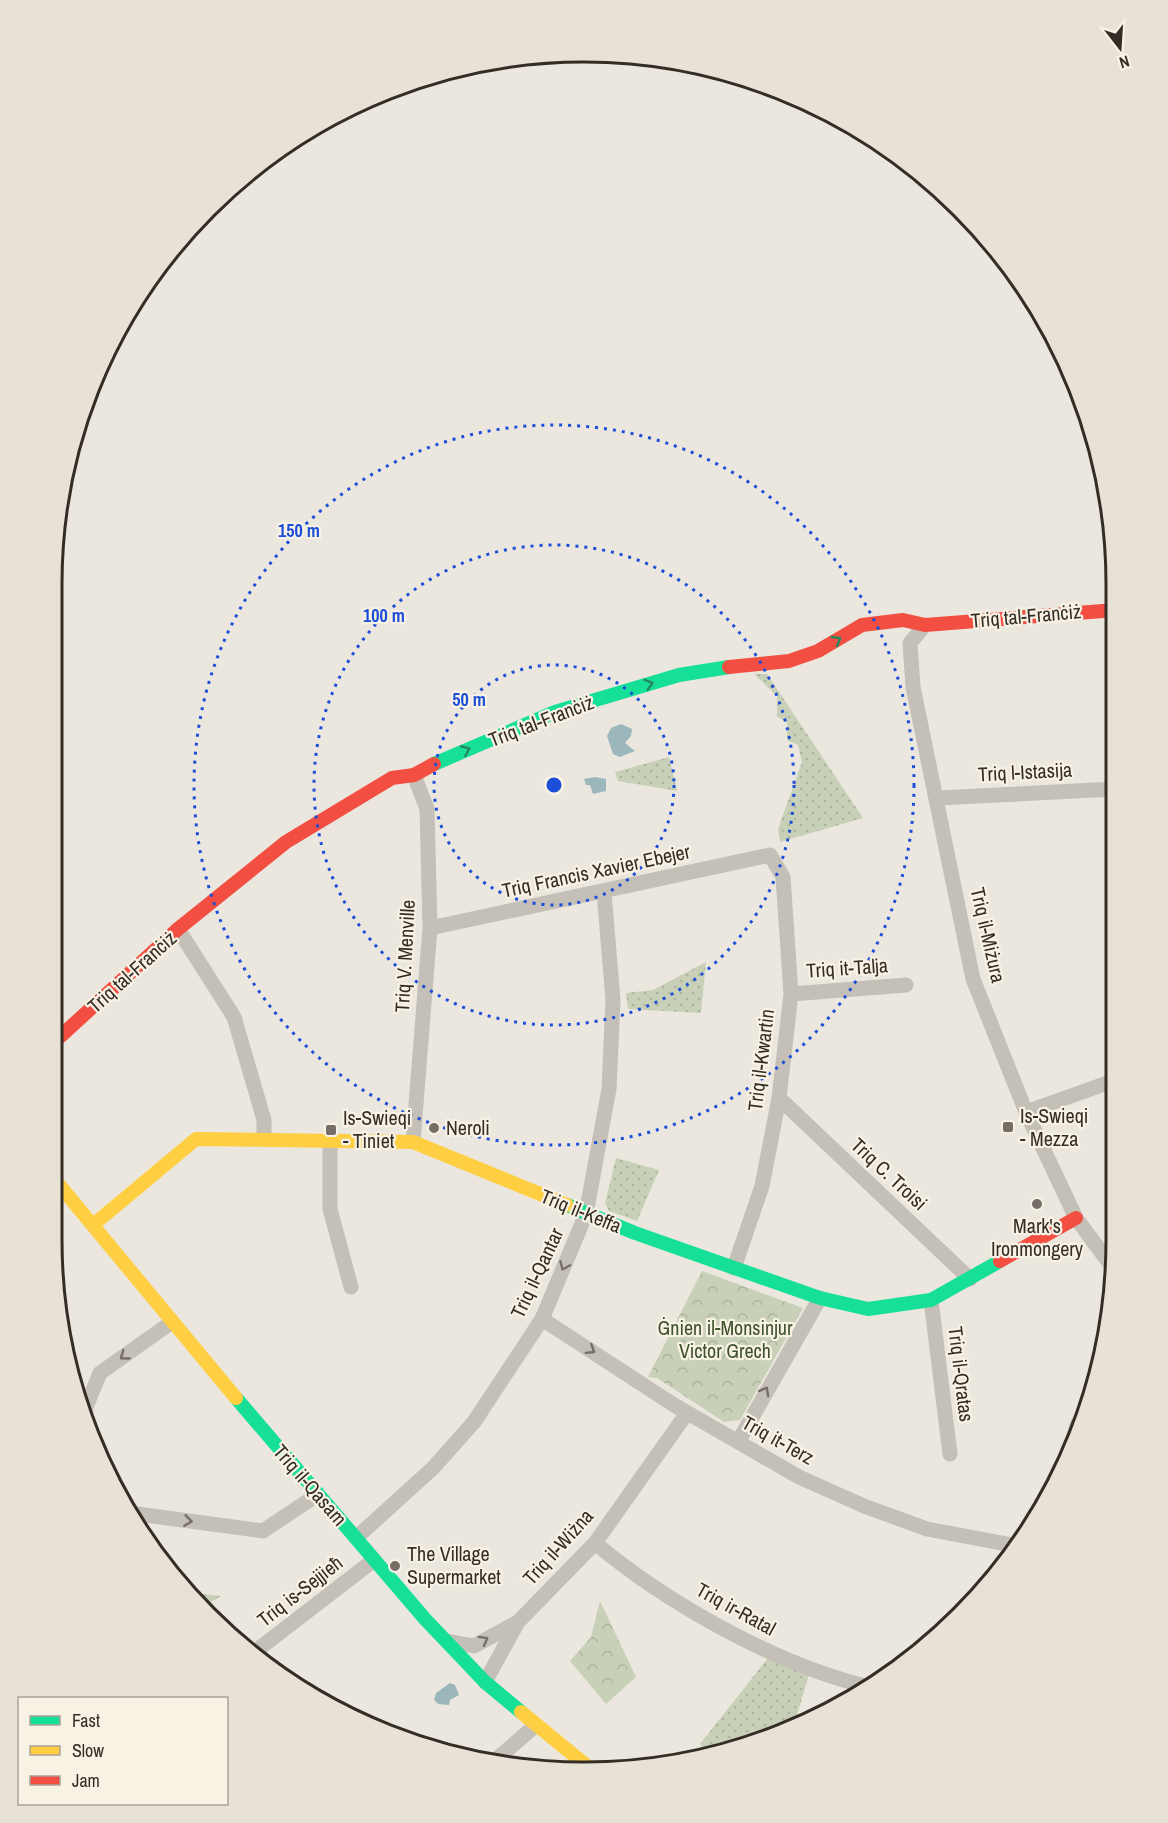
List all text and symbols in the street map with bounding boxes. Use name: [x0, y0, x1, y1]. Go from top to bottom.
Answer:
north arrow: [1090, 18, 1150, 78]
text: N: [1117, 50, 1132, 74]
text: 150 m: [278, 518, 320, 543]
street label: Triq tal-Franċiż: [970, 597, 1082, 634]
text: 100 m: [363, 603, 405, 628]
one-way arrow: [831, 635, 841, 647]
one-way arrow: [643, 679, 654, 691]
text: 50 m: [452, 687, 486, 712]
street label: Triq tal-Franċiż: [484, 688, 597, 753]
one-way arrow: [460, 745, 471, 757]
street label: Triq l-Istasija: [977, 756, 1073, 787]
centre of rings: [544, 775, 564, 795]
street label: Triq Francis Xavier Ebejer: [499, 837, 693, 904]
street label: Triq il-Miżura: [964, 885, 1013, 985]
street label: Triq V. Menville: [388, 899, 421, 1013]
street label: Triq tal-Franċiż: [82, 925, 182, 1019]
street label: Triq it-Talja: [805, 951, 889, 984]
street label: Triq il-Kwartin: [741, 1007, 780, 1112]
place label: Is-Swieqi - Mezza: [1020, 1102, 1088, 1152]
place label: Is-Swieqi - Tiniet: [343, 1104, 411, 1154]
place label: Neroli: [446, 1114, 490, 1141]
marker: Is-Swieqi - Mezza: [1001, 1120, 1015, 1134]
marker: Neroli: [427, 1121, 441, 1135]
marker: Is-Swieqi - Tiniet: [324, 1123, 338, 1137]
street label: Triq C. Troisi: [845, 1131, 933, 1216]
street label: Triq il-Keffa: [537, 1182, 626, 1239]
marker: Mark's Ironmongery: [1030, 1197, 1044, 1211]
place label: Mark's Ironmongery: [991, 1212, 1084, 1262]
street label: Triq il-Qantar: [504, 1223, 569, 1322]
one-way arrow: [559, 1260, 571, 1271]
park label: Ġnien il-Monsinjur Victor Grech: [658, 1314, 793, 1364]
street label: Triq il-Qratas: [942, 1325, 981, 1423]
one-way arrow: [585, 1343, 595, 1355]
one-way arrow: [120, 1348, 131, 1359]
one-way arrow: [758, 1386, 769, 1397]
street label: Triq it-Terz: [737, 1409, 819, 1470]
street label: Triq il-Qasam: [268, 1438, 353, 1531]
street label: Triq il-Wiżna: [516, 1503, 599, 1590]
one-way arrow: [183, 1514, 192, 1526]
place label: The Village Supermarket: [407, 1540, 501, 1590]
street label: Triq is-Sejjieħ: [251, 1549, 348, 1632]
marker: The Village Supermarket: [388, 1559, 402, 1573]
street label: Triq ir-Ratal: [692, 1576, 781, 1641]
one-way arrow: [478, 1636, 488, 1647]
legend: [18, 1697, 228, 1805]
text: Fast: [72, 1708, 100, 1733]
text: Slow: [72, 1738, 104, 1763]
text: Jam: [72, 1768, 100, 1793]

